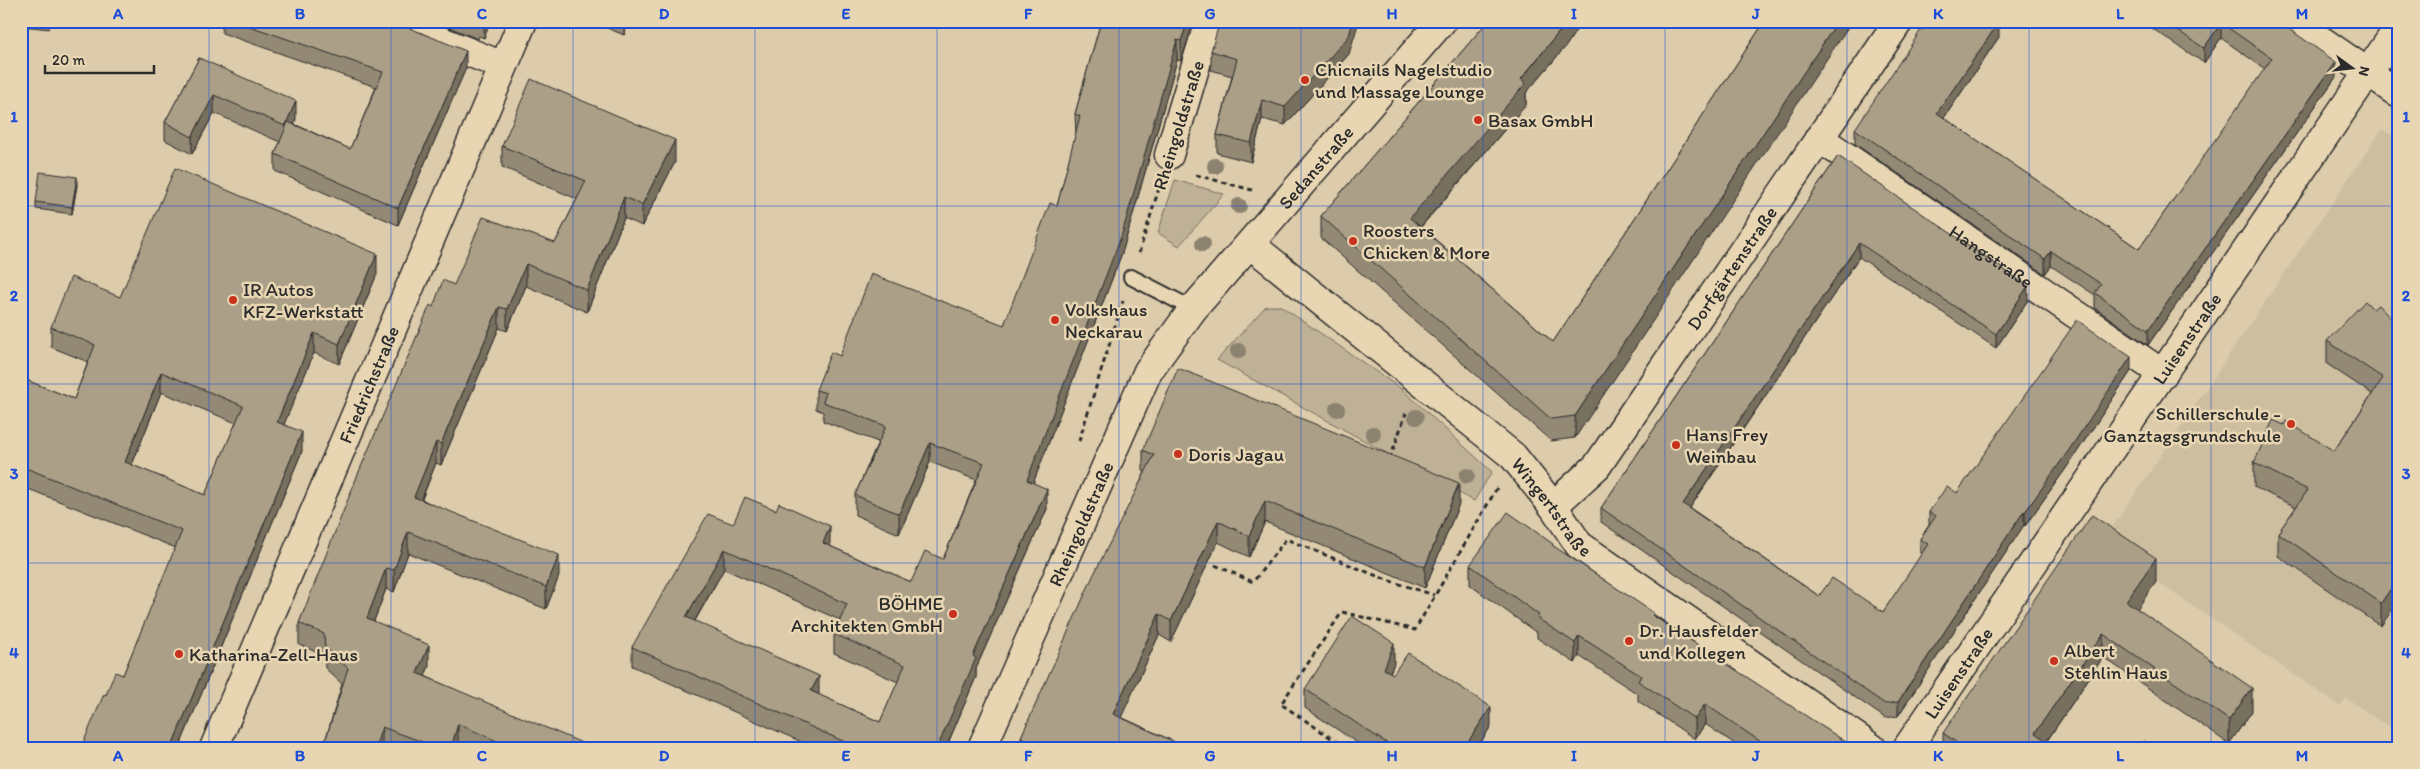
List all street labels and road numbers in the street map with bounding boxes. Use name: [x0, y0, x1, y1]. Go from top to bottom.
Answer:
street label: Rheingoldstraße: [1148, 58, 1209, 193]
street label: Sedanstraße: [1274, 121, 1358, 214]
street label: Dorfgärtenstraße: [1682, 202, 1782, 334]
street label: Hangstraße: [1945, 220, 2037, 293]
street label: Luisenstraße: [2148, 288, 2226, 389]
street label: Friedrichstraße: [334, 322, 404, 447]
street label: Wingertstraße: [1507, 453, 1596, 562]
street label: Rheingoldstraße: [1044, 458, 1119, 590]
street label: Luisenstraße: [1919, 623, 1998, 723]

